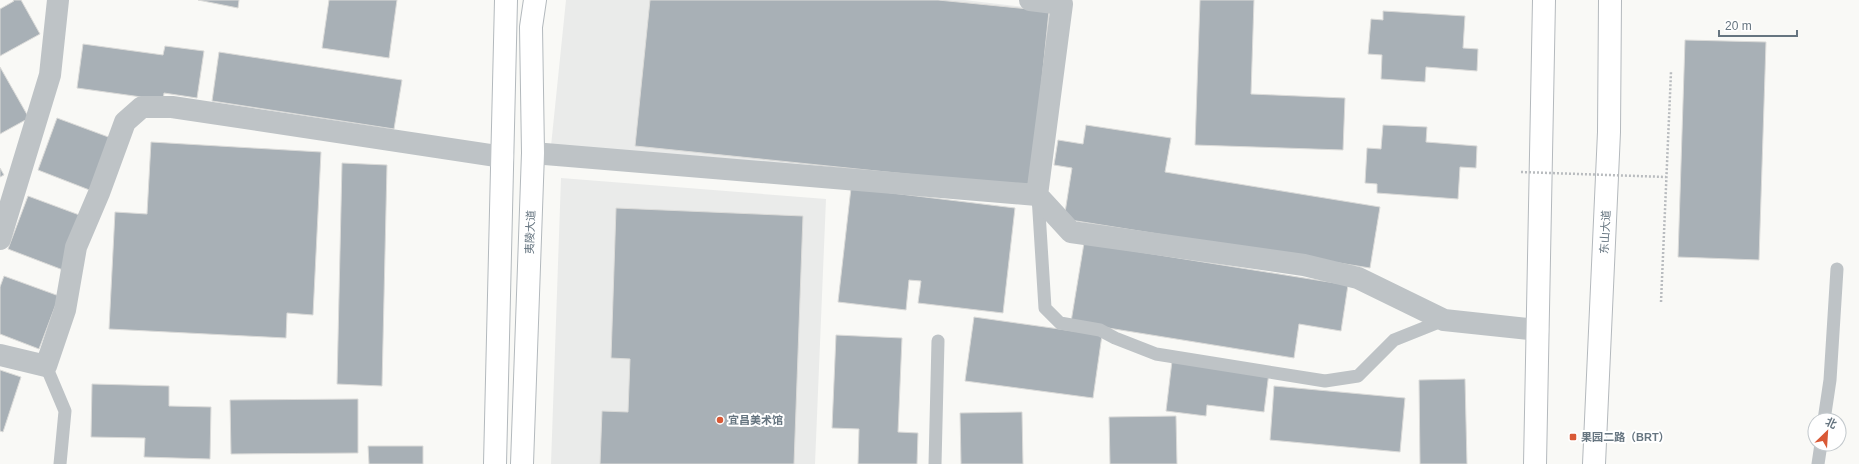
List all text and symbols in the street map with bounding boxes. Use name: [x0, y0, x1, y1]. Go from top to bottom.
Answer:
scale bar: [1719, 12, 1797, 38]
text: 20 m: [1725, 19, 1752, 33]
street label: 夷陵大道: [523, 210, 537, 254]
street label: 东山大道: [1598, 210, 1612, 254]
north arrow: [1807, 412, 1847, 452]
place label: 宜昌美术馆: [728, 414, 783, 426]
marker: 宜昌美术馆: [715, 415, 725, 425]
text: 北: [1824, 415, 1839, 431]
place label: 果园二路（BRT）: [1581, 431, 1670, 443]
marker: 果园二路（BRT）: [1568, 432, 1578, 442]

